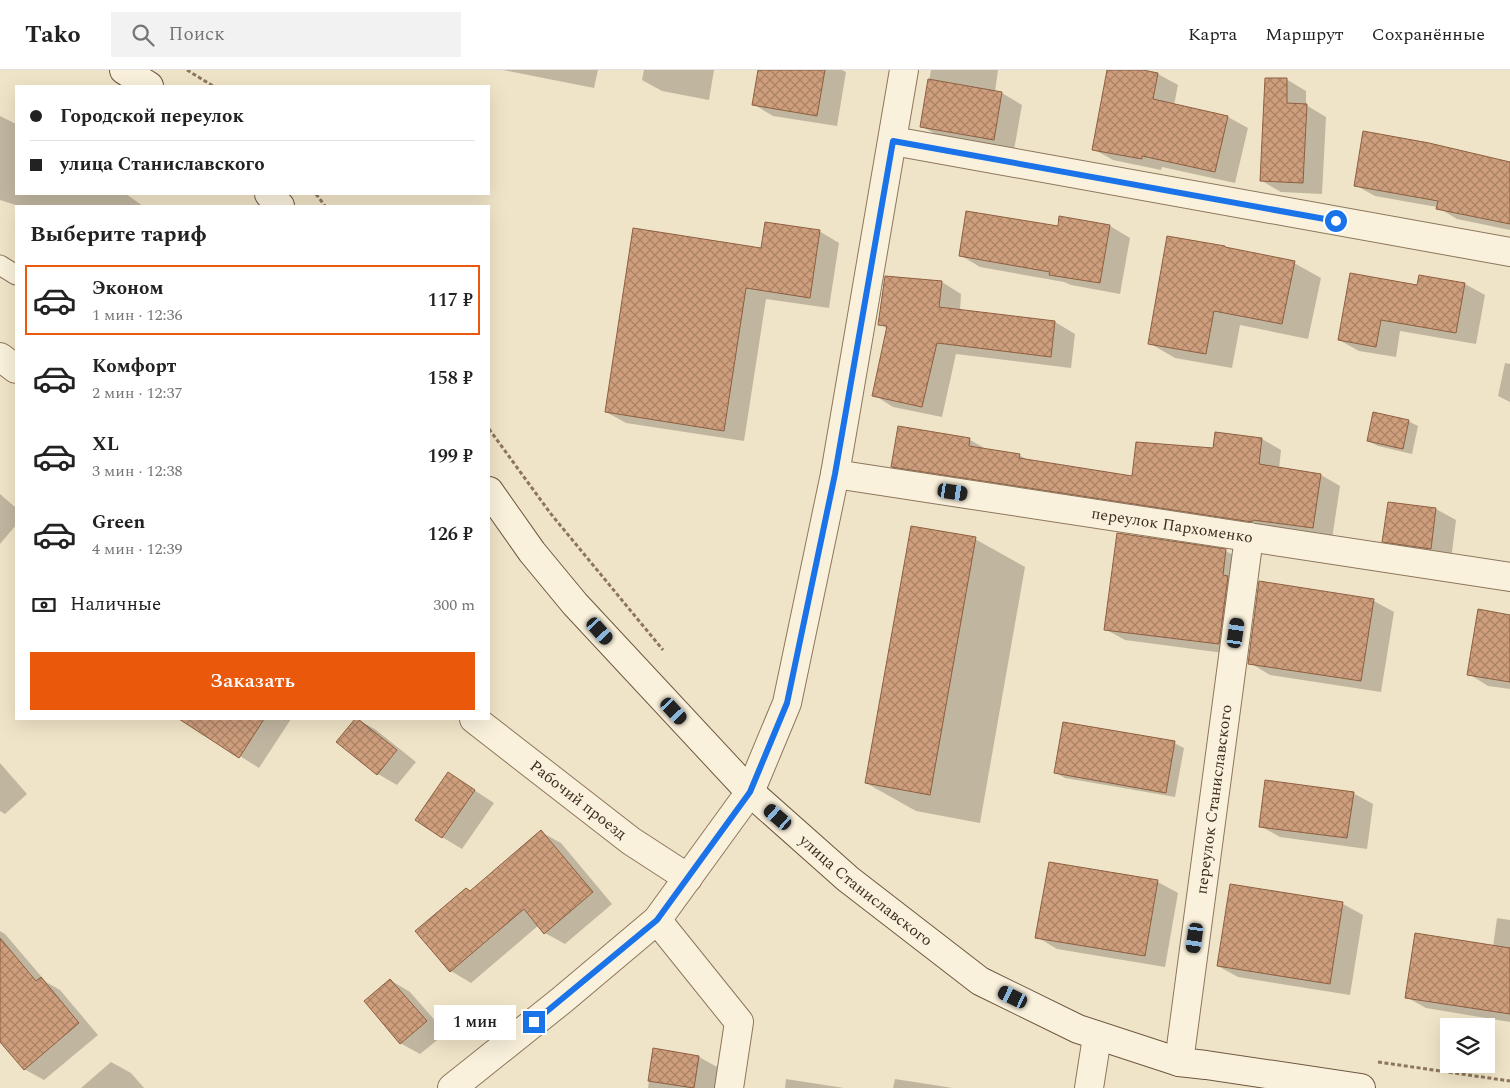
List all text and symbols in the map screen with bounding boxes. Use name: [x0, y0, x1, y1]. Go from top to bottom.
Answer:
search box: [111, 12, 461, 57]
text: Tako: [25, 17, 81, 53]
text: Поиск: [169, 20, 225, 49]
icon: search: [129, 21, 157, 49]
text: Карта: [1188, 21, 1237, 48]
text: Маршрут: [1265, 21, 1344, 48]
text: Сохранённые: [1372, 21, 1485, 48]
text: Городской переулок: [60, 102, 244, 131]
text: улица Станиславского: [60, 150, 265, 179]
route start: [1325, 210, 1347, 232]
text: Выберите тариф: [30, 218, 207, 251]
text: Эконом: [92, 274, 163, 303]
icon: car: [32, 278, 77, 323]
text: 117 ₽: [428, 286, 473, 315]
text: 1 мин · 12:36: [92, 303, 182, 327]
text: Комфорт: [92, 352, 176, 381]
icon: car: [32, 356, 77, 401]
text: 158 ₽: [428, 364, 473, 393]
text: 2 мин · 12:37: [92, 381, 182, 405]
text: XL: [92, 430, 119, 459]
icon: car: [32, 434, 77, 479]
text: 199 ₽: [428, 442, 473, 471]
text: 3 мин · 12:38: [92, 459, 182, 483]
car: [937, 482, 968, 502]
street label: переулок Пархоменко: [1090, 501, 1255, 550]
text: Green: [92, 508, 145, 537]
icon: car: [32, 512, 77, 557]
text: 126 ₽: [428, 520, 473, 549]
text: 4 мин · 12:39: [92, 537, 182, 561]
text: Наличные: [70, 590, 161, 619]
icon: cash: [30, 591, 58, 619]
text: 300 m: [433, 593, 475, 617]
car: [584, 615, 615, 647]
car: [1226, 617, 1245, 649]
button: Заказать: [30, 652, 475, 710]
car: [658, 695, 689, 727]
street label: переулок Станиславского: [1190, 703, 1239, 896]
street label: Рабочий проезд: [524, 754, 632, 846]
car: [761, 801, 794, 833]
street label: улица Станиславского: [793, 828, 938, 952]
car: [1185, 922, 1204, 954]
car: [996, 984, 1029, 1010]
callout: 1 мин: [434, 1004, 516, 1040]
text: 1 мин: [453, 1010, 497, 1034]
route end: [523, 1011, 545, 1033]
map controls: [1440, 1018, 1495, 1073]
button: layers: [1440, 1018, 1495, 1073]

